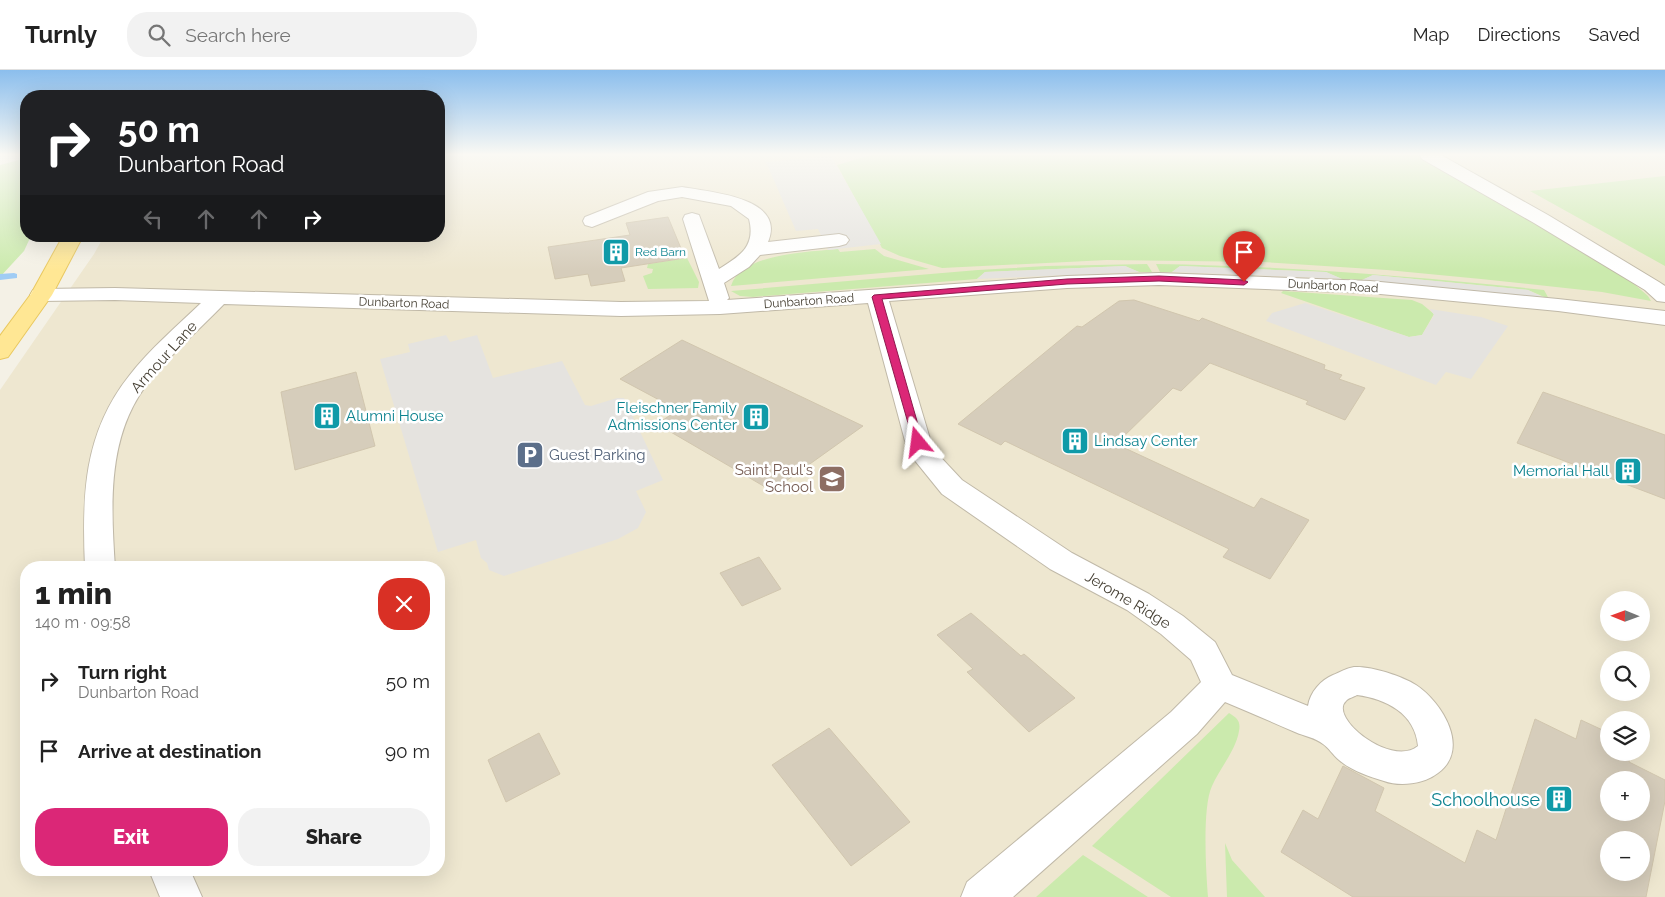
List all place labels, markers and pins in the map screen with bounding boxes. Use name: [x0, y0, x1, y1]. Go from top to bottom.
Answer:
pin: [1223, 231, 1265, 282]
building icon: Red Barn: [601, 237, 631, 267]
place label: Red Barn: [635, 245, 686, 259]
place label: Fleischner Family Admissions Center: [607, 399, 738, 434]
building icon: Alumni House: [312, 401, 342, 431]
building icon: Fleischner Family Admissions Center: [741, 402, 771, 432]
place label: Alumni House: [346, 407, 444, 425]
building icon: Lindsay Center: [1060, 426, 1090, 456]
place label: Lindsay Center: [1094, 432, 1198, 450]
parking icon: Guest Parking: [515, 440, 545, 470]
place label: Guest Parking: [549, 446, 645, 464]
building icon: Memorial Hall: [1613, 456, 1643, 486]
place label: Saint Paul's School: [735, 461, 814, 496]
place label: Memorial Hall: [1513, 462, 1610, 480]
school or university icon: Saint Paul's School: [817, 464, 847, 494]
building icon: Schoolhouse: [1544, 784, 1574, 814]
place label: Schoolhouse: [1431, 789, 1540, 810]

